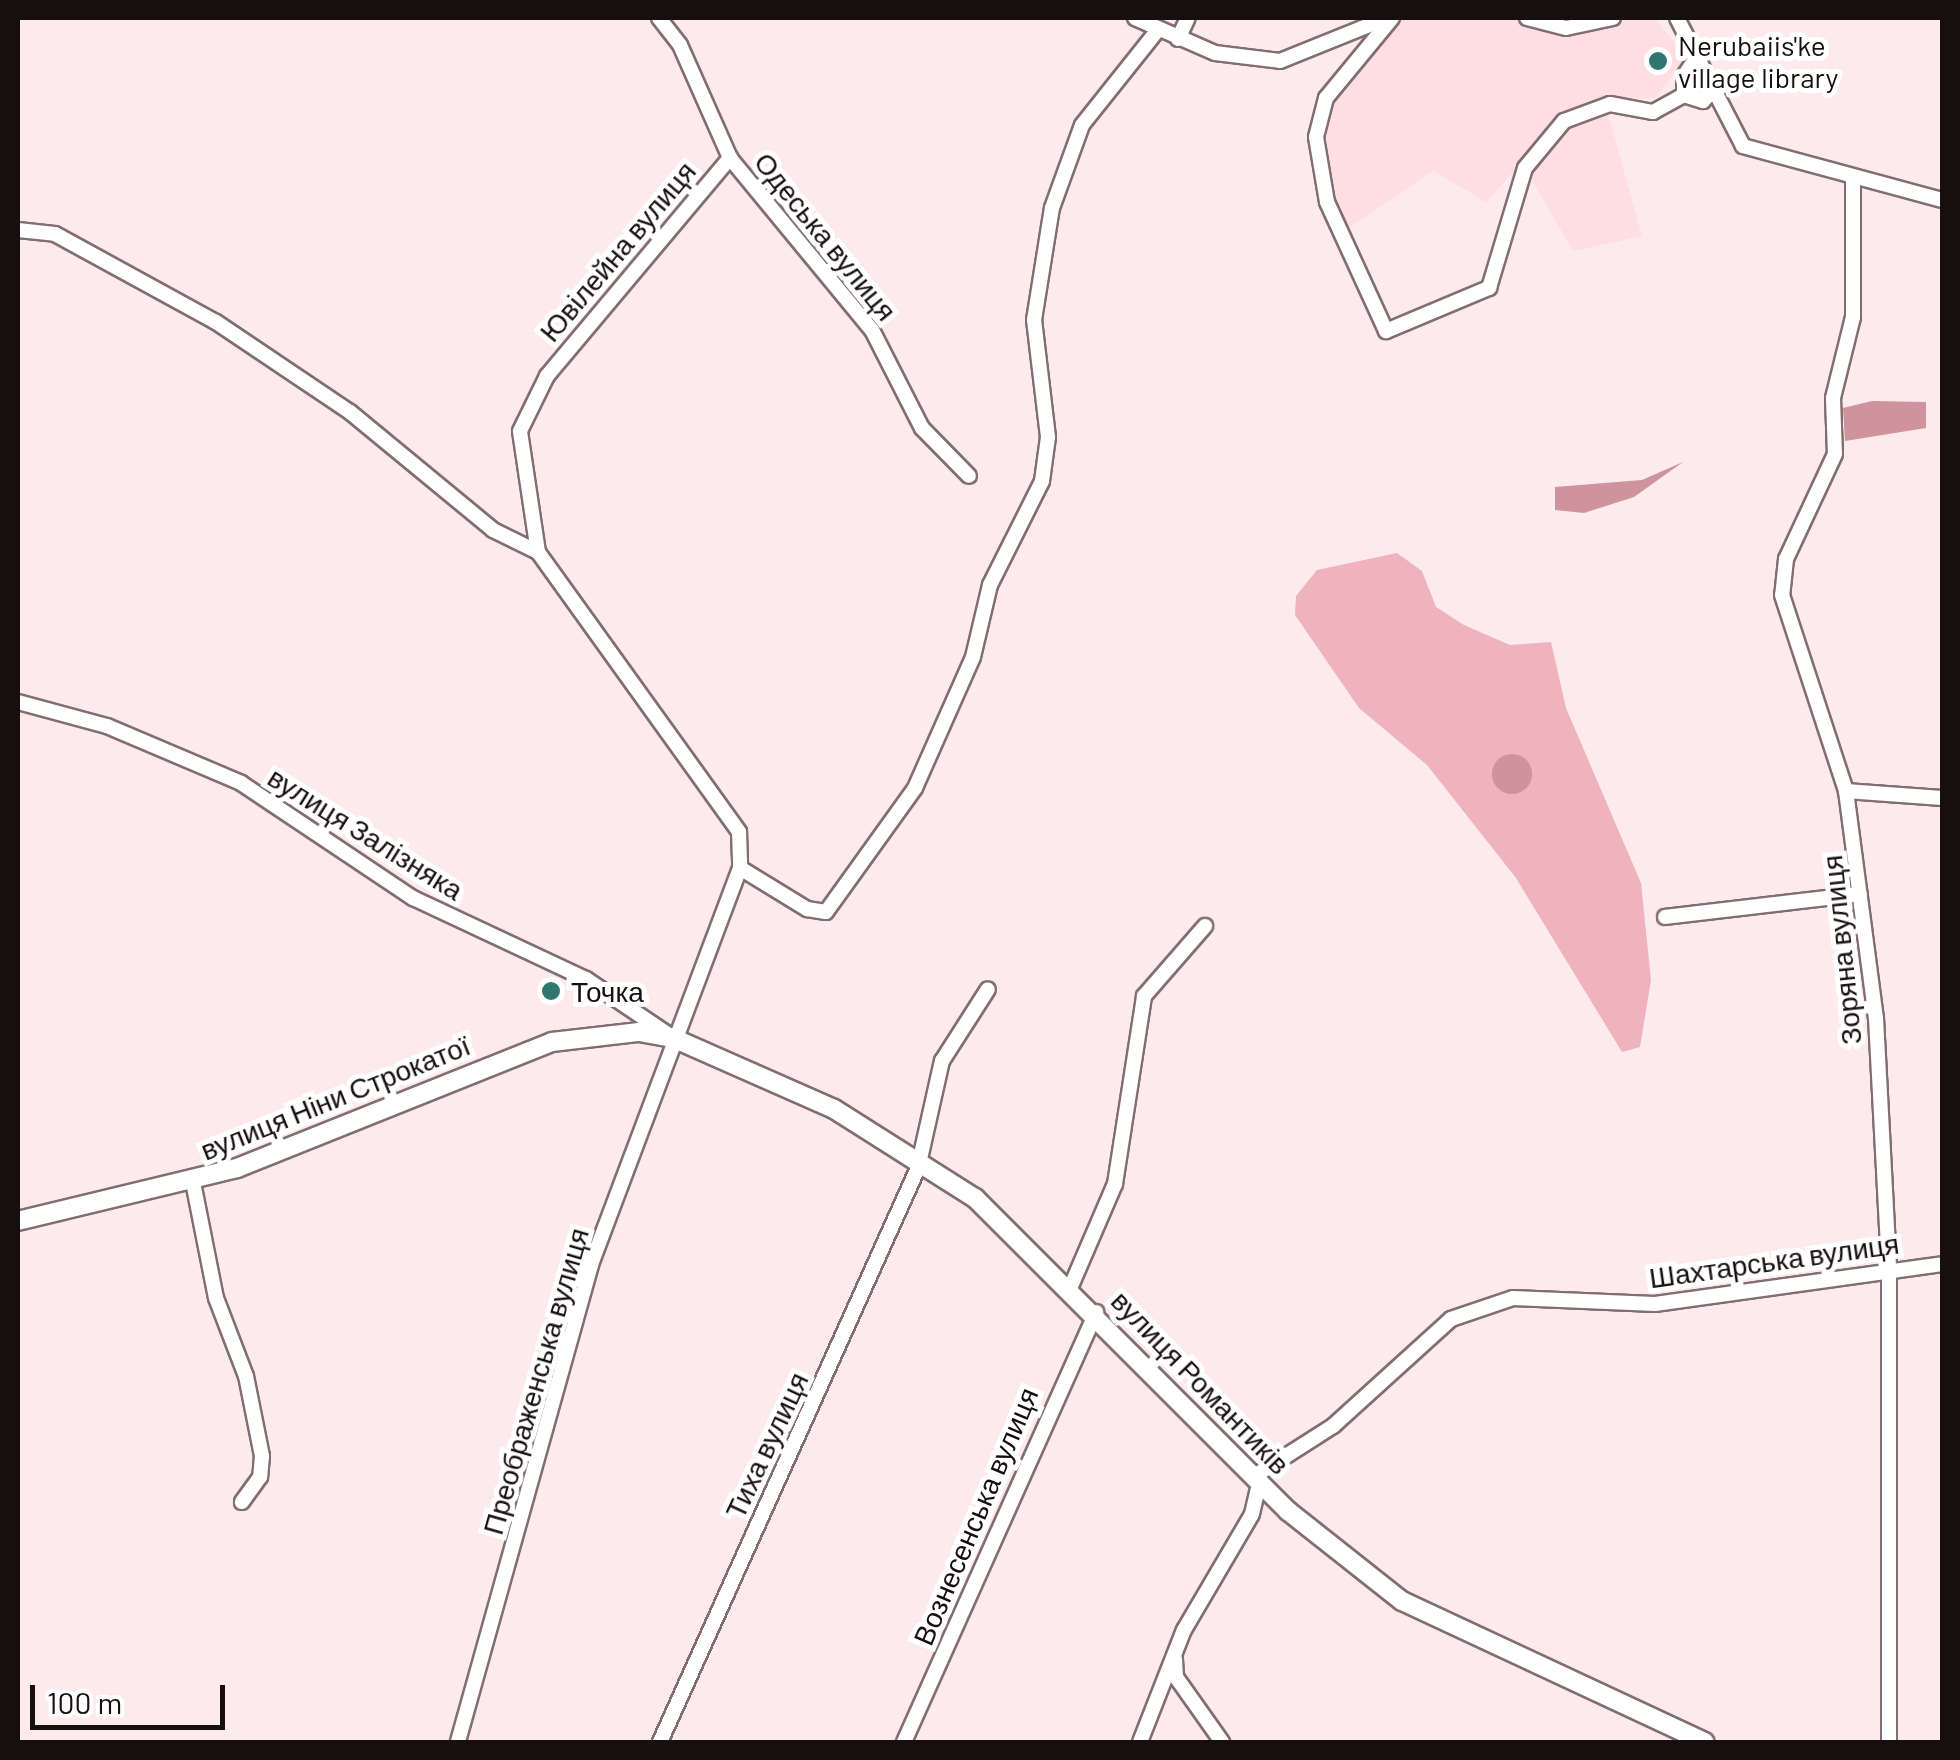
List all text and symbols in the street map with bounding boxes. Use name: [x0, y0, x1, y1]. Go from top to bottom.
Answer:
place label: Nerubaiis'ke village library: [1678, 28, 1838, 94]
marker: Nerubaiis'ke village library: [1647, 50, 1669, 72]
street label: Одеська вулиця: [748, 145, 904, 327]
street label: Ювілейна вулиця: [532, 154, 702, 348]
street label: вулиця Залізняка: [262, 760, 470, 906]
street label: Зоряна вулиця: [1814, 854, 1868, 1046]
place label: Точка: [571, 974, 644, 1008]
marker: Точка: [540, 980, 562, 1002]
street label: вулиця Ніни Строкатої: [195, 1028, 475, 1166]
street label: Преображенська вулиця: [475, 1224, 595, 1538]
street label: Шахтарська вулиця: [1647, 1226, 1901, 1294]
street label: вулиця Романтиків: [1105, 1283, 1297, 1481]
street label: Тиха вулиця: [718, 1367, 814, 1523]
street label: Вознесенська вулиця: [906, 1382, 1044, 1650]
scale bar: [35, 1665, 230, 1727]
text: 100 m: [47, 1684, 122, 1720]

